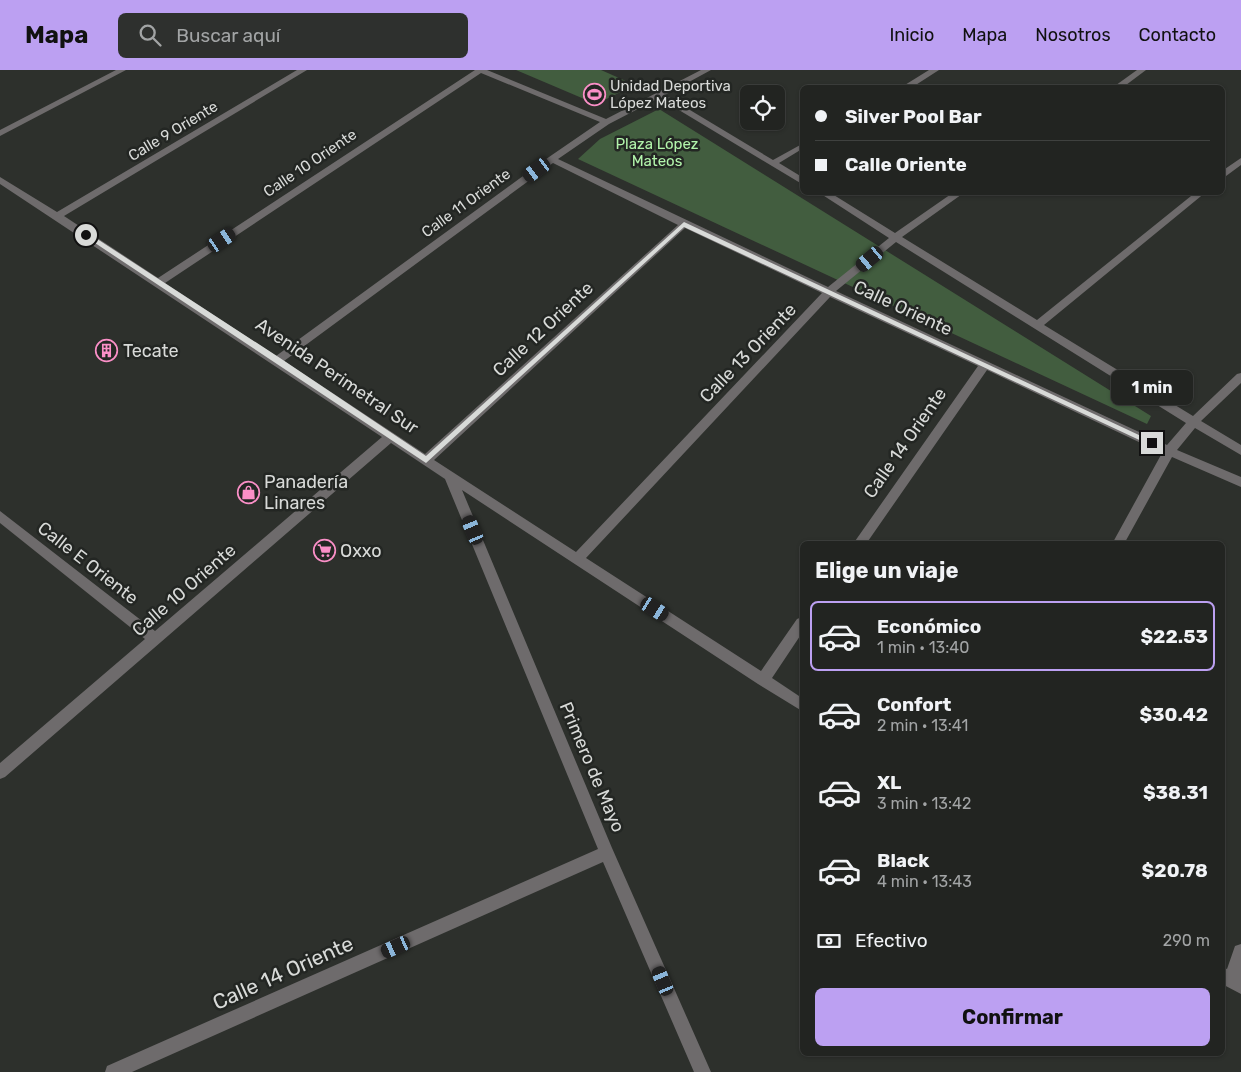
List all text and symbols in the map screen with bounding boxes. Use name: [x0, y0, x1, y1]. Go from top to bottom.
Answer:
search box: [118, 13, 468, 58]
text: Mapa: [25, 21, 88, 49]
icon: search: [136, 21, 164, 49]
text: Buscar aquí: [176, 24, 280, 47]
text: Inicio: [889, 24, 934, 46]
text: Mapa: [962, 24, 1007, 46]
text: Nosotros: [1035, 24, 1111, 46]
text: Contacto: [1139, 24, 1216, 46]
place label: Unidad Deportiva López Mateos: [610, 77, 731, 112]
sports icon: Unidad Deportiva López Mateos: [582, 83, 606, 107]
map controls: [740, 85, 785, 130]
button: locate: [740, 85, 785, 130]
street label: Calle 9 Oriente: [125, 97, 221, 165]
text: Silver Pool Bar: [845, 105, 982, 128]
street label: Calle 10 Oriente: [260, 125, 360, 201]
park label: Plaza López Mateos: [615, 135, 699, 170]
text: Calle Oriente: [845, 153, 967, 176]
car: [520, 155, 553, 185]
street label: Calle 11 Oriente: [418, 165, 514, 241]
route start: [75, 224, 97, 246]
car: [205, 225, 238, 255]
car: [853, 244, 886, 274]
street label: Calle Oriente: [850, 276, 956, 340]
street label: Calle 12 Oriente: [488, 277, 598, 381]
street label: Calle 13 Oriente: [695, 299, 801, 407]
street label: Avenida Perimetral Sur: [251, 313, 423, 439]
building icon: Tecate: [95, 339, 119, 363]
place label: Tecate: [123, 340, 179, 362]
callout: 1 min: [1111, 370, 1193, 406]
text: 1 min: [1132, 378, 1172, 397]
street label: Calle 14 Oriente: [859, 384, 951, 502]
route end: [1141, 432, 1163, 454]
place label: Panadería Linares: [264, 471, 348, 514]
shop icon: Panadería Linares: [236, 480, 260, 504]
car: [460, 513, 485, 547]
street label: Calle E Oriente: [33, 517, 143, 609]
street label: Calle 10 Oriente: [128, 539, 240, 641]
supermarket icon: Oxxo: [312, 539, 336, 563]
place label: Oxxo: [340, 540, 382, 562]
text: Elige un viaje: [815, 557, 959, 584]
car: [638, 595, 671, 623]
icon: car: [817, 614, 862, 659]
text: Económico: [877, 615, 981, 638]
text: $22.53: [1140, 625, 1208, 648]
text: 1 min · 13:40: [877, 638, 969, 657]
icon: car: [817, 692, 862, 737]
text: Confort: [877, 693, 951, 716]
street label: Primero de Mayo: [555, 699, 629, 835]
text: $30.42: [1139, 703, 1208, 726]
text: 2 min · 13:41: [877, 716, 968, 735]
icon: car: [817, 770, 862, 815]
text: XL: [877, 771, 901, 794]
text: $38.31: [1143, 781, 1208, 804]
text: 3 min · 13:42: [877, 794, 971, 813]
icon: car: [817, 848, 862, 893]
text: Black: [877, 849, 929, 872]
text: $20.78: [1142, 859, 1208, 882]
text: 4 min · 13:43: [877, 872, 972, 891]
icon: cash: [815, 927, 843, 955]
text: Efectivo: [855, 929, 928, 952]
street label: Calle 14 Oriente: [209, 930, 357, 1015]
text: 290 m: [1163, 931, 1210, 950]
car: [379, 934, 412, 960]
car: [650, 964, 675, 998]
button: Confirmar: [815, 988, 1210, 1046]

